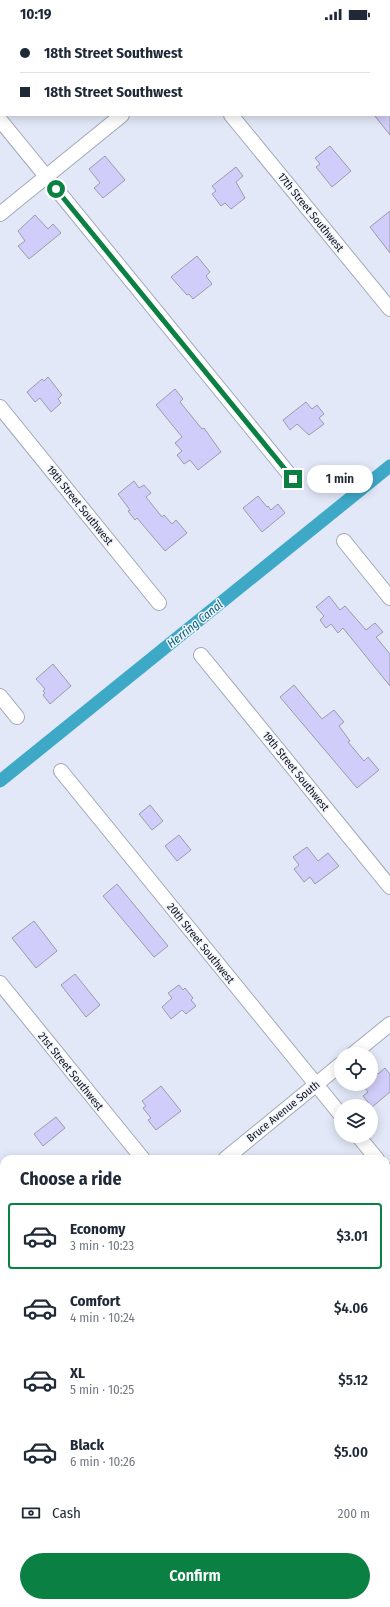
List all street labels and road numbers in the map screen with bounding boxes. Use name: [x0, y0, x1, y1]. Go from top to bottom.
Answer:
street label: 17th Street Southwest: [275, 170, 347, 255]
street label: 19th Street Southwest: [44, 463, 116, 548]
street label: 19th Street Southwest: [260, 729, 332, 814]
street label: 20th Street Southwest: [164, 901, 237, 986]
street label: 21st Street Southwest: [35, 1030, 106, 1113]
street label: Bruce Avenue South: [244, 1078, 322, 1145]

